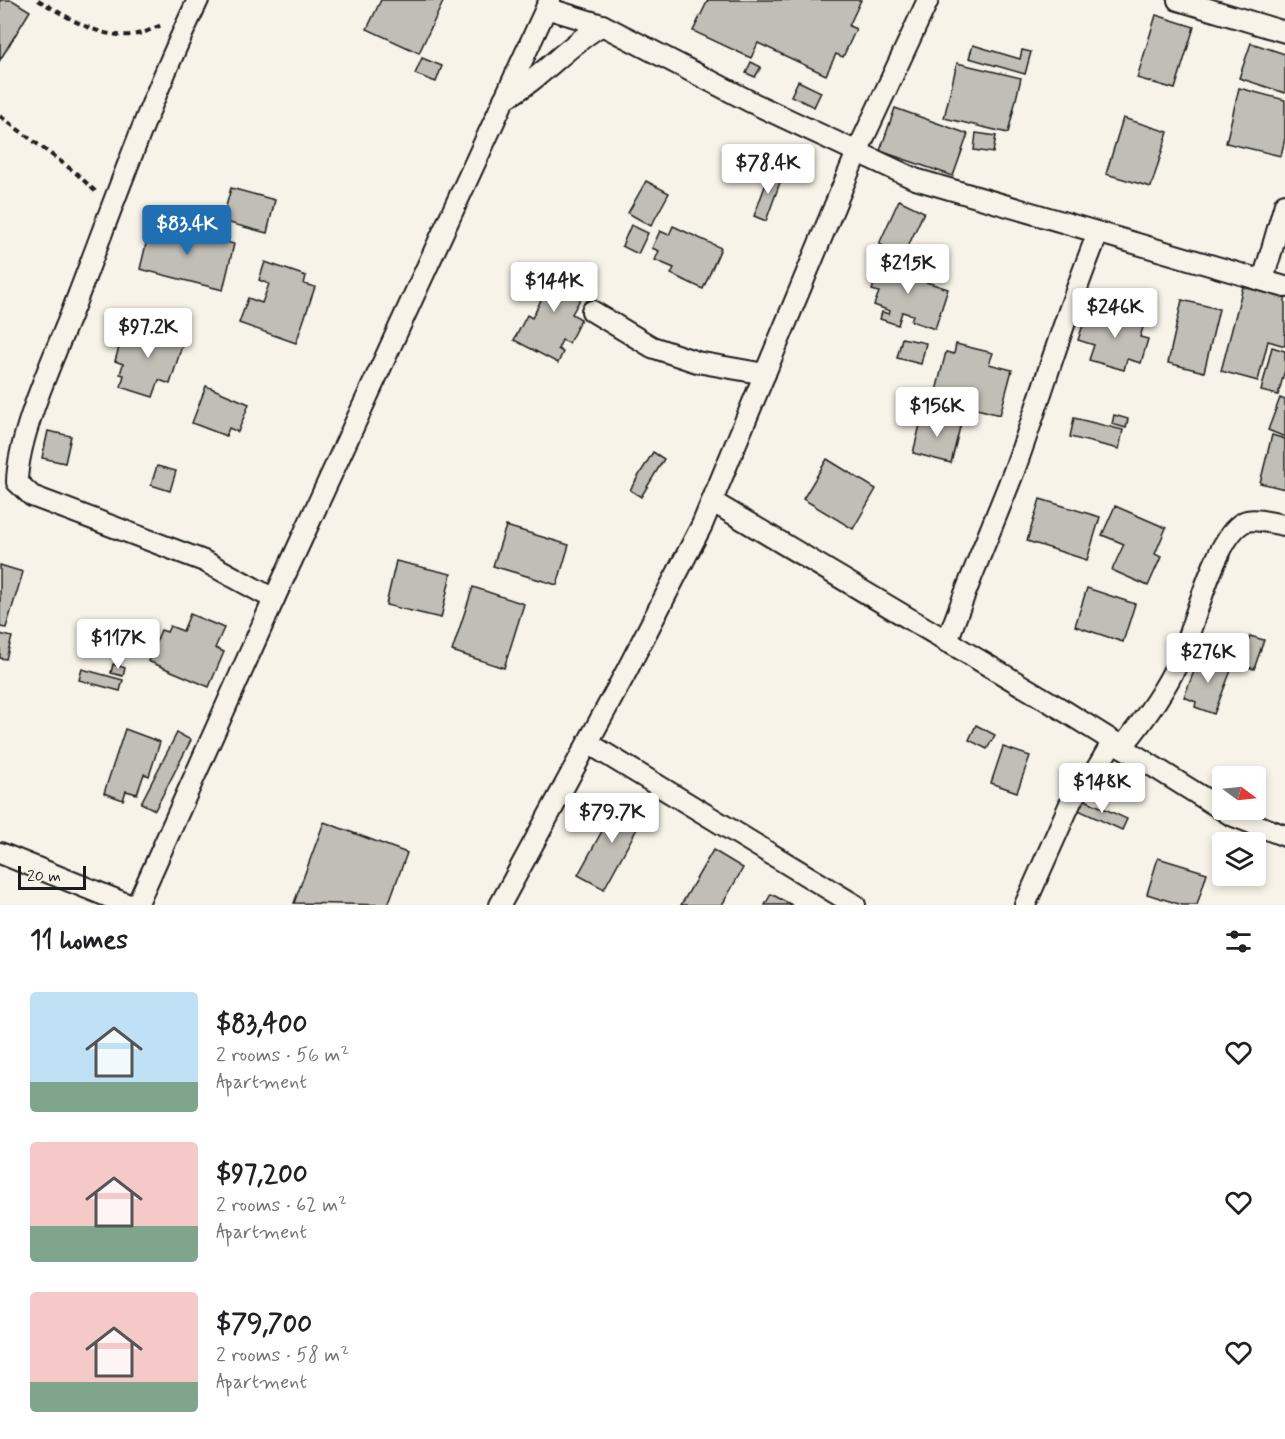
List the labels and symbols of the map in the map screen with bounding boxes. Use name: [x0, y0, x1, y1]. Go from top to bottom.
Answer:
pin: $78.4K: [719, 144, 817, 195]
pin: $83.4K: [138, 205, 236, 256]
pin: $215K: [866, 244, 950, 295]
pin: $144K: [512, 262, 596, 313]
pin: $246K: [1073, 288, 1157, 339]
pin: $97.2K: [99, 308, 197, 359]
pin: $156K: [895, 387, 979, 438]
pin: $117K: [76, 619, 160, 670]
pin: $276K: [1166, 633, 1250, 684]
pin: $148K: [1060, 763, 1144, 814]
north arrow: [1212, 766, 1266, 820]
pin: $79.7K: [563, 793, 661, 844]
scale bar: [18, 863, 86, 890]

